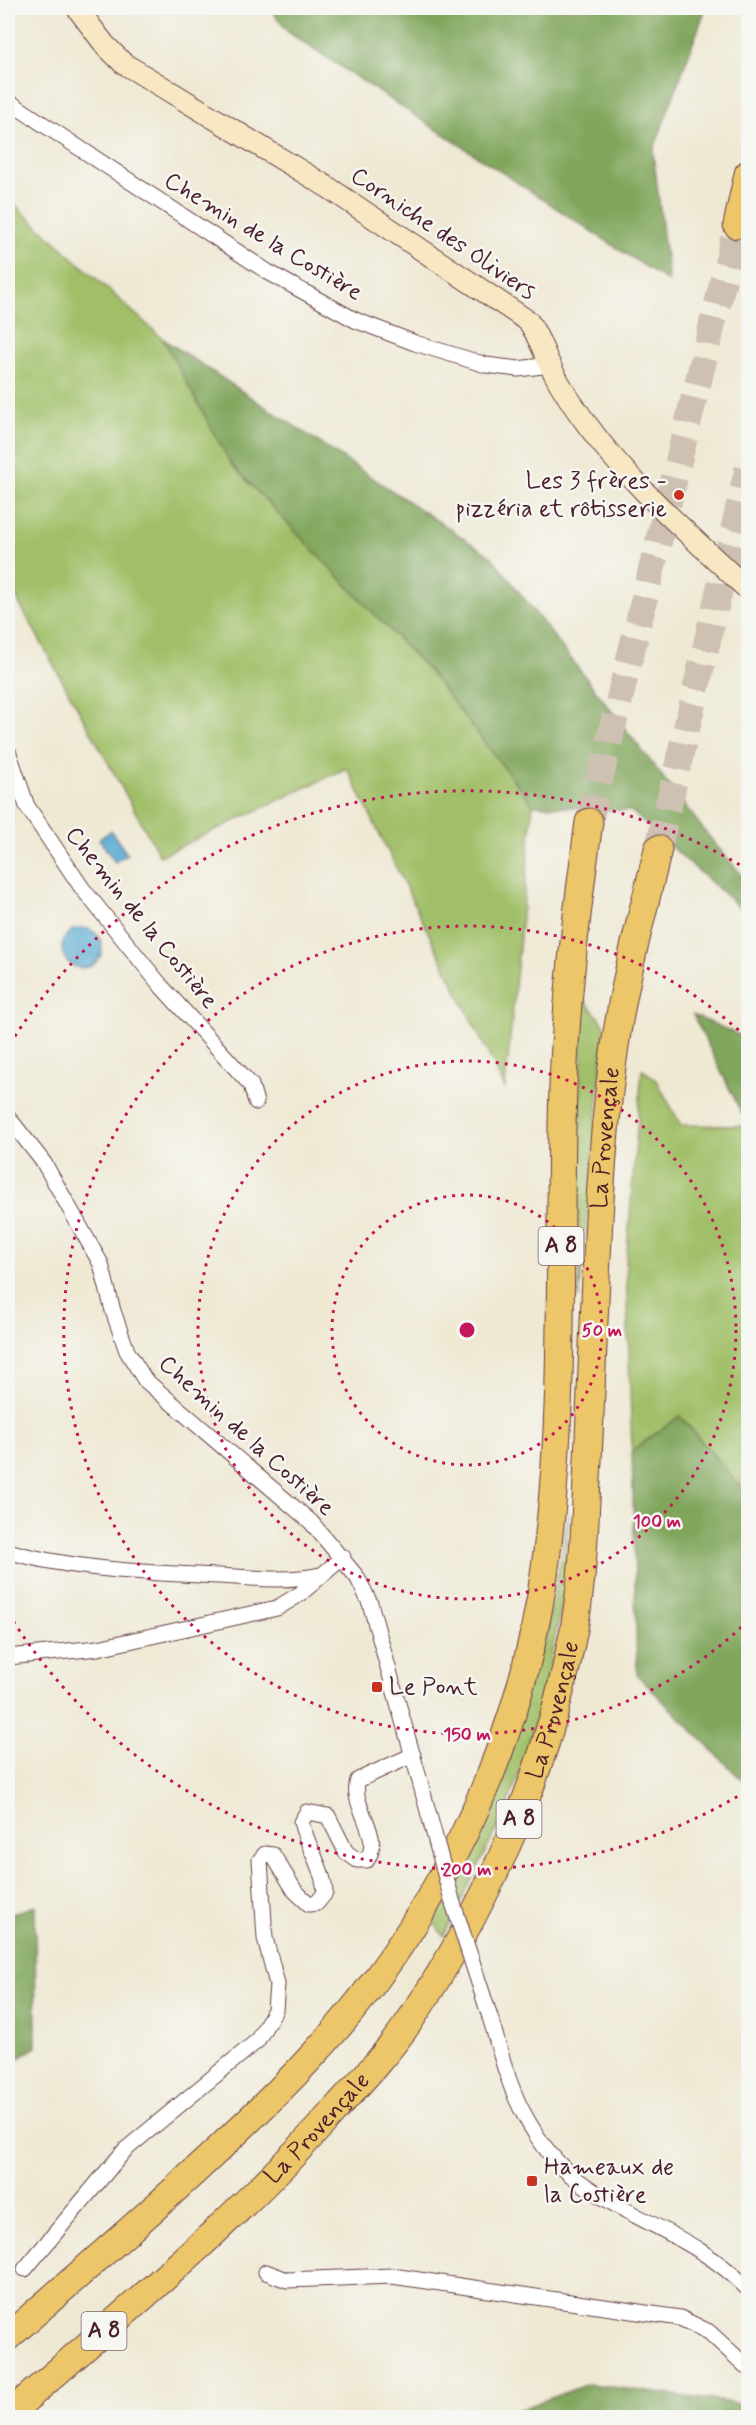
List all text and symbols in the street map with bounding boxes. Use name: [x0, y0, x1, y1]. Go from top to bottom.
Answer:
street label: Corniche des Oliviers: [344, 160, 542, 308]
street label: Chemin de la Costière: [158, 165, 368, 309]
place label: Les 3 frères - pizzéria et rôtisserie: [456, 466, 667, 525]
marker: Les 3 frères - pizzéria et rôtisserie: [672, 488, 686, 502]
street label: Chemin de la Costière: [58, 820, 224, 1016]
street label: La Provençale: [584, 1065, 627, 1210]
road number: A 8: [538, 1227, 584, 1265]
text: 50 m: [582, 1319, 622, 1343]
centre of rings: [457, 1320, 477, 1340]
street label: Chemin de la Costière: [152, 1349, 341, 1523]
text: 100 m: [633, 1510, 681, 1534]
street label: La Provençale: [519, 1638, 587, 1783]
place label: Le Pont: [389, 1672, 478, 1703]
marker: Le Pont: [370, 1680, 384, 1694]
text: 150 m: [443, 1723, 491, 1747]
road number: A 8: [496, 1800, 542, 1838]
text: 200 m: [442, 1858, 492, 1882]
street label: La Provençale: [258, 2066, 377, 2191]
place label: Hameaux de la Costière: [544, 2152, 674, 2211]
marker: Hameaux de la Costière: [525, 2174, 539, 2188]
road number: A 8: [82, 2312, 126, 2350]

